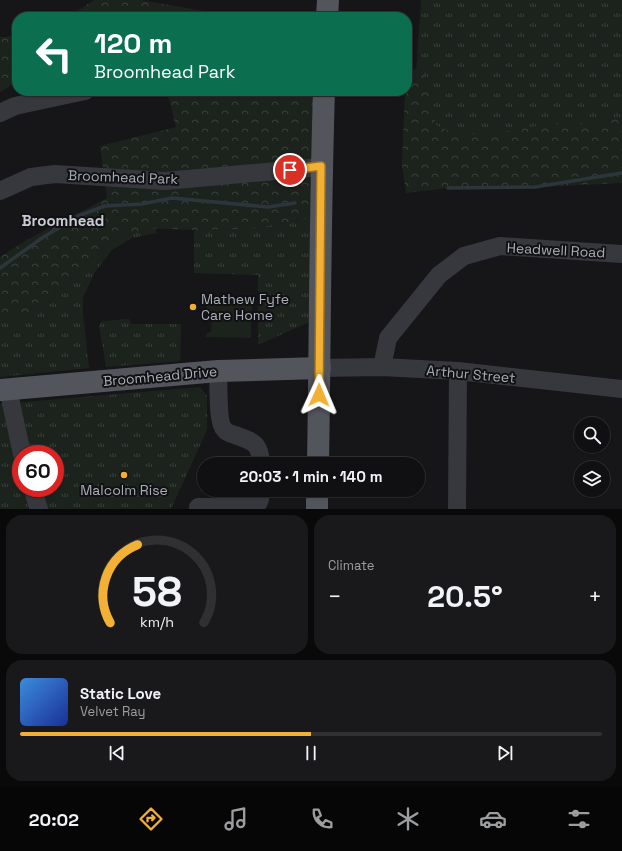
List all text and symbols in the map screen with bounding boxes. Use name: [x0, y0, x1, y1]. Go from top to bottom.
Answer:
text: 120 m: [94, 25, 172, 61]
icon: left: [28, 28, 80, 80]
text: Broomhead Park: [94, 60, 236, 83]
pin: [273, 153, 307, 187]
icon: arrive: [279, 159, 301, 181]
street label: Broomhead Park: [68, 166, 179, 188]
district label: Broomhead: [22, 211, 104, 230]
street label: Headwell Road: [506, 238, 606, 262]
place label: Mathew Fyfe Care Home: [201, 290, 289, 324]
marker: Mathew Fyfe Care Home: [188, 302, 198, 312]
street label: Arthur Street: [426, 361, 516, 387]
street label: Broomhead Drive: [102, 362, 218, 390]
position arrow: [298, 374, 340, 416]
map controls: [574, 417, 610, 497]
button: search: [574, 417, 610, 453]
speed limit sign: 60: [12, 445, 64, 497]
button: layers: [574, 461, 610, 497]
text: 20:03 · 1 min · 140 m: [239, 467, 383, 486]
marker: Malcolm Rise: [119, 470, 129, 480]
place label: Malcolm Rise: [80, 481, 168, 499]
text: Climate: [328, 557, 374, 574]
text: 58: [132, 564, 182, 617]
text: 20.5°: [427, 577, 503, 616]
text: −: [328, 582, 342, 610]
text: +: [588, 582, 602, 610]
text: km/h: [140, 612, 174, 630]
text: Static Love: [80, 684, 161, 703]
text: Velvet Ray: [80, 703, 145, 720]
icon: previous: [106, 742, 128, 764]
icon: pause: [300, 742, 322, 764]
icon: next: [494, 742, 516, 764]
icon: directions: [137, 805, 165, 833]
icon: music: [222, 805, 250, 833]
icon: phone: [308, 805, 336, 833]
icon: climate: [394, 805, 422, 833]
icon: car: [479, 805, 507, 833]
icon: filters: [565, 805, 593, 833]
text: 20:02: [29, 808, 79, 831]

